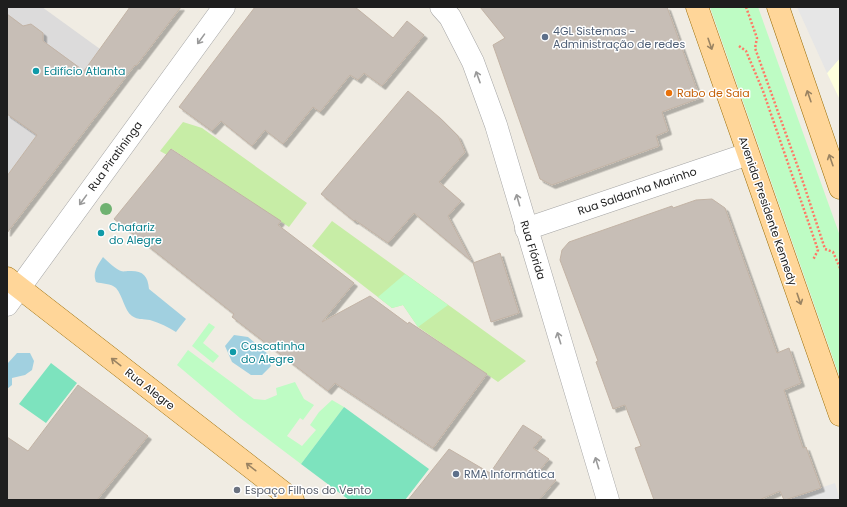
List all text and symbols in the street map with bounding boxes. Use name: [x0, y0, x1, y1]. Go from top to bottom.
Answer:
place label: 4GL Sistemas - Administração de redes: [553, 23, 685, 52]
marker: 4GL Sistemas - Administração de redes: [540, 32, 550, 42]
one-way arrow: [196, 33, 205, 44]
one-way arrow: [706, 37, 714, 49]
place label: Edifício Atlanta: [44, 63, 126, 79]
marker: Edifício Atlanta: [31, 66, 41, 76]
one-way arrow: [474, 71, 482, 83]
place label: Rabo de Saia: [677, 85, 750, 101]
marker: Rabo de Saia: [664, 88, 674, 98]
one-way arrow: [804, 90, 812, 102]
street label: Rua Piratininga: [84, 118, 146, 194]
street label: Avenida Presidente Kennedy: [735, 134, 801, 288]
one-way arrow: [826, 155, 834, 167]
street label: Rua Saldanha Marinho: [575, 163, 699, 219]
one-way arrow: [514, 194, 521, 207]
one-way arrow: [79, 195, 87, 206]
street label: Rua Flórida: [516, 218, 550, 282]
place label: Chafariz do Alegre: [109, 219, 162, 248]
marker: Chafariz do Alegre: [96, 228, 106, 238]
one-way arrow: [796, 292, 803, 305]
one-way arrow: [555, 332, 562, 345]
place label: Cascatinha do Alegre: [241, 338, 305, 367]
marker: Cascatinha do Alegre: [228, 347, 238, 357]
one-way arrow: [110, 357, 121, 366]
street label: Rua Alegre: [122, 364, 178, 414]
one-way arrow: [593, 456, 600, 469]
one-way arrow: [246, 463, 257, 472]
place label: RMA Informática: [464, 466, 555, 482]
marker: RMA Informática: [451, 469, 461, 479]
place label: Espaço Filhos do Vento: [245, 482, 371, 498]
marker: Espaço Filhos do Vento: [232, 485, 242, 495]

